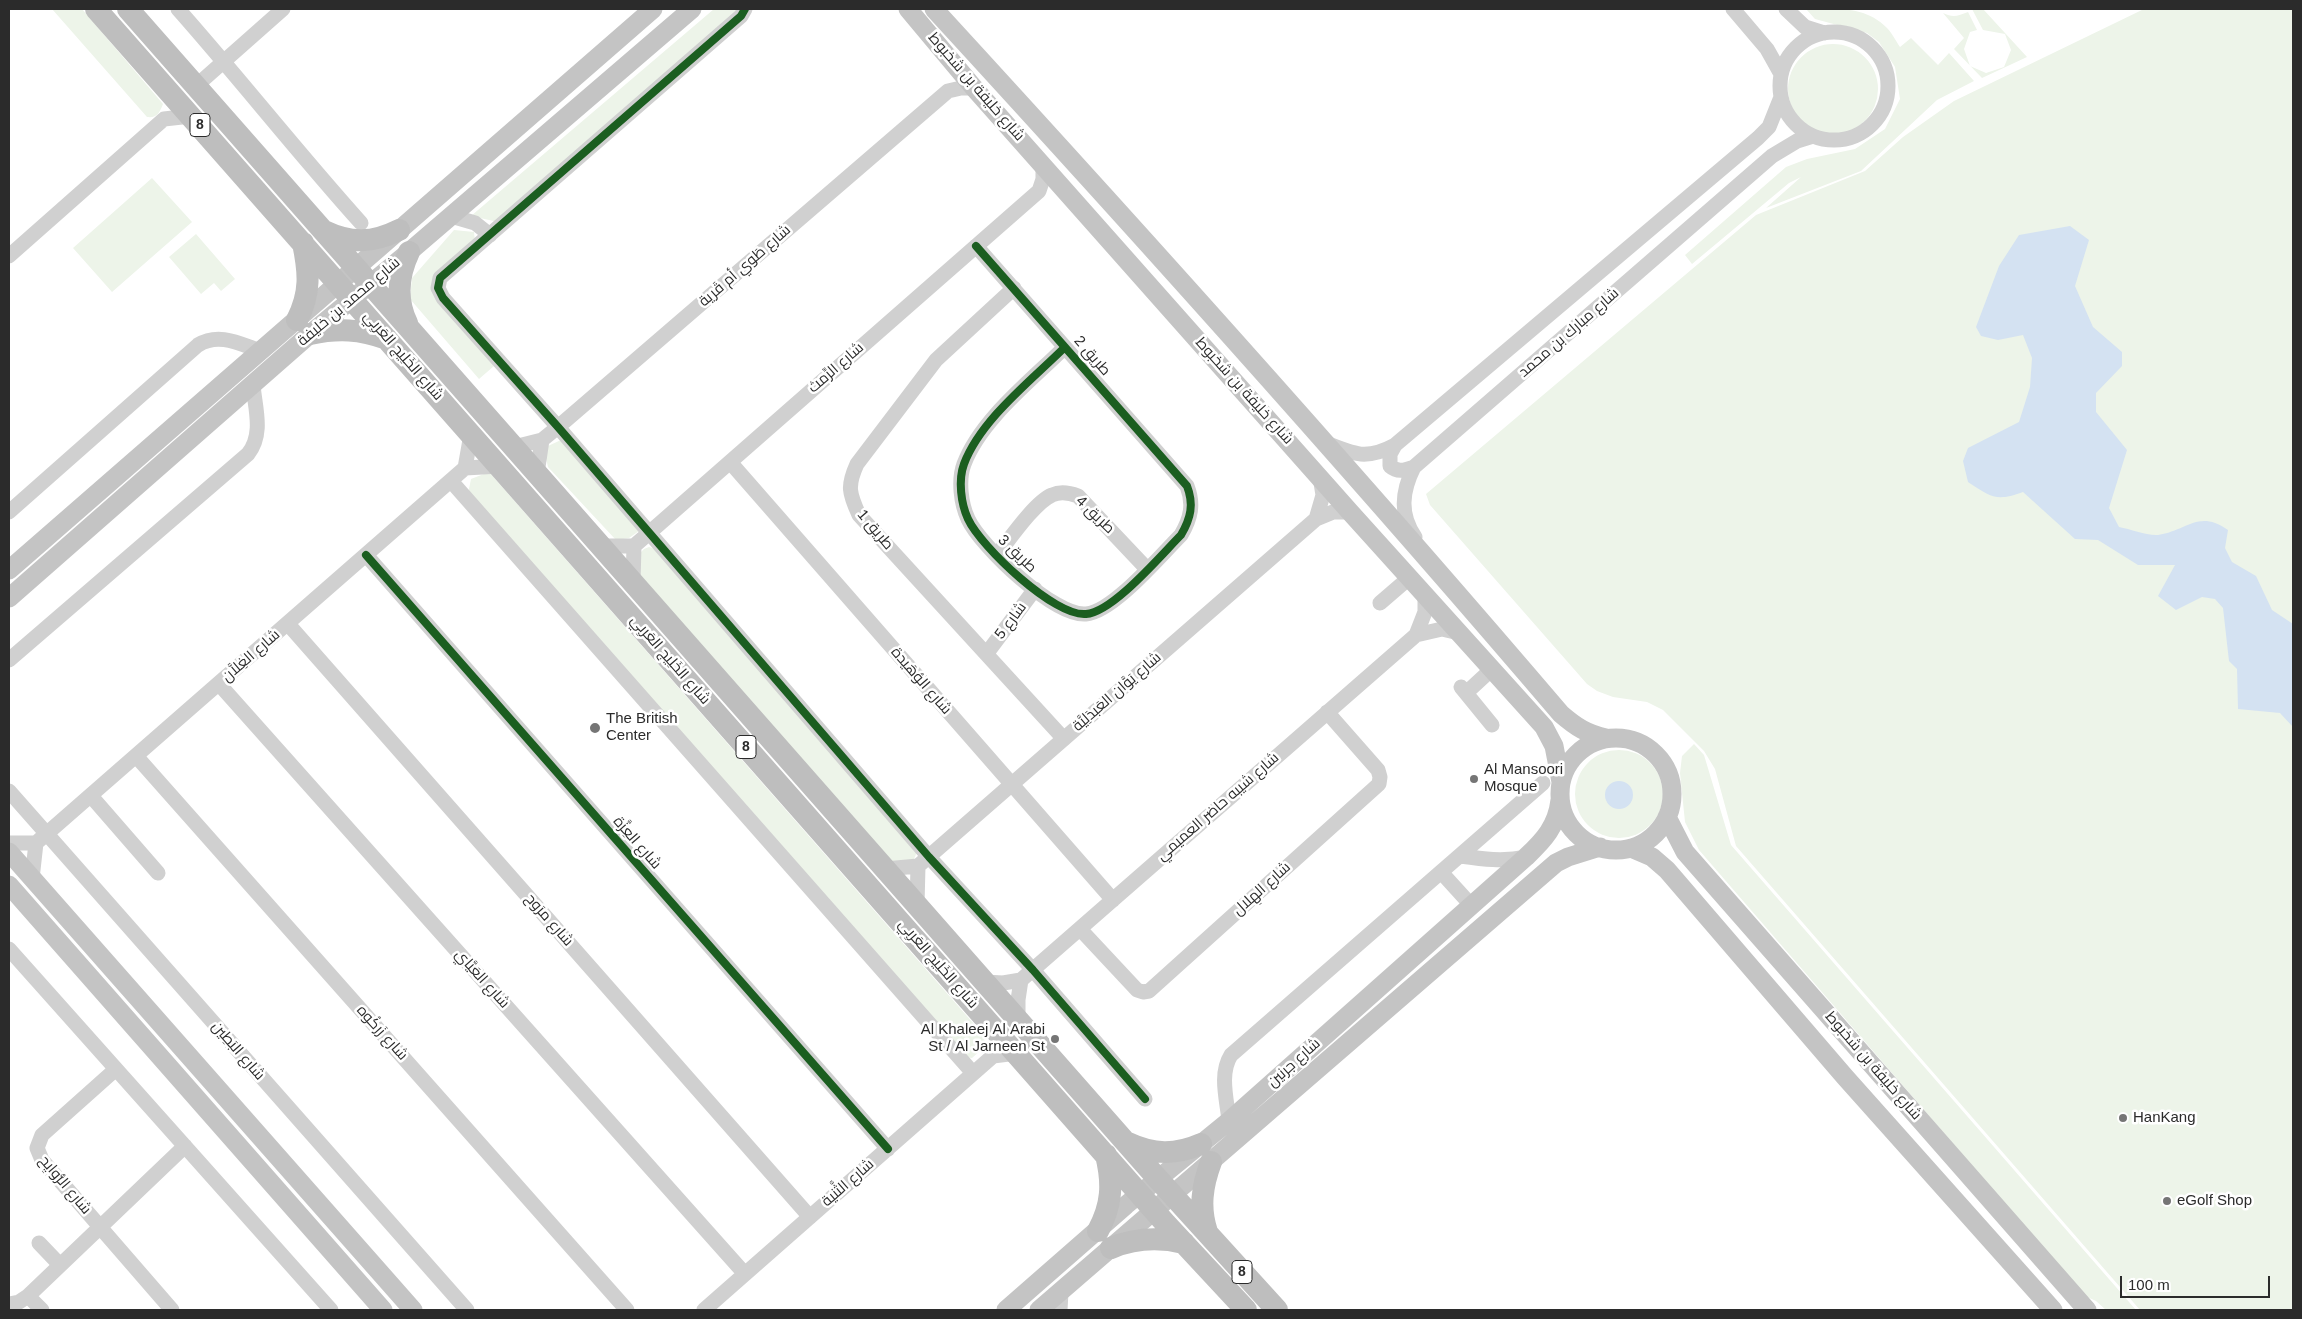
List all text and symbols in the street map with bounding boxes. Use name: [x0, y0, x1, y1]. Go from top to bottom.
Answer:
street label: شارع خليفة بن شخبوط: [924, 29, 1028, 145]
road number: 8: [190, 114, 210, 136]
street label: شارع طَوي أم قَرية: [695, 221, 795, 311]
street label: شارع محمد بن خليفة: [294, 254, 404, 350]
street label: شارع مبارك بن محمد: [1515, 285, 1623, 381]
street label: شارع الخَلِيج العَربِي: [359, 308, 447, 404]
street label: طريق 2: [1070, 332, 1114, 380]
street label: شارع خليفة بن شخبوط: [1191, 334, 1297, 448]
street label: شارع الرِّمث: [805, 339, 867, 397]
street label: طريق 4: [1072, 492, 1118, 538]
street label: طريق 1: [853, 506, 897, 554]
street label: طريق 3: [994, 531, 1040, 577]
street label: شارع 5: [991, 599, 1031, 643]
street label: شارع الخَلِيج العَربِي: [626, 612, 714, 708]
street label: شارع الغِلاَّن: [218, 626, 284, 686]
street label: شارع الوُهَيدة: [887, 644, 955, 718]
street label: شارع يَوَّان العَبدَلِيَّة: [1069, 649, 1165, 735]
place label: The British Center: [606, 710, 678, 745]
marker: The British Center: [588, 721, 602, 735]
road number: 8: [736, 736, 756, 759]
street label: شارع شيبه حاضر العميمي: [1153, 749, 1283, 865]
place label: Al Mansoori Mosque: [1484, 761, 1563, 796]
marker: Al Mansoori Mosque: [1468, 773, 1480, 785]
street label: شارع العِزَّة: [609, 813, 665, 873]
street label: شارع الهِلال: [1229, 858, 1295, 920]
street label: شارع مرَوح: [521, 890, 577, 950]
street label: شارع الخَلِيج العَربِي: [894, 916, 982, 1012]
street label: شارع العَيَّاي: [451, 946, 513, 1012]
street label: شارع زَركُوه: [353, 1002, 411, 1064]
street label: شارع خليفة بن شخبوط: [1821, 1008, 1925, 1124]
street label: شارع البَطِين: [208, 1018, 268, 1084]
place label: Al Khaleej Al Arabi St / Al Jarneen St: [921, 1021, 1045, 1056]
marker: Al Khaleej Al Arabi St / Al Jarneen St: [1049, 1033, 1061, 1045]
street label: شارع جرنين: [1264, 1035, 1324, 1091]
place label: HanKang: [2133, 1109, 2196, 1127]
marker: HanKang: [2117, 1112, 2129, 1124]
street label: شارع الرُّوايِح: [35, 1152, 95, 1218]
street label: شارع الثَّنية: [818, 1155, 878, 1211]
place label: eGolf Shop: [2177, 1192, 2252, 1210]
marker: eGolf Shop: [2161, 1195, 2173, 1207]
road number: 8: [1232, 1260, 1252, 1284]
scale bar: [2122, 1266, 2272, 1298]
text: 100 m: [2128, 1276, 2170, 1293]

